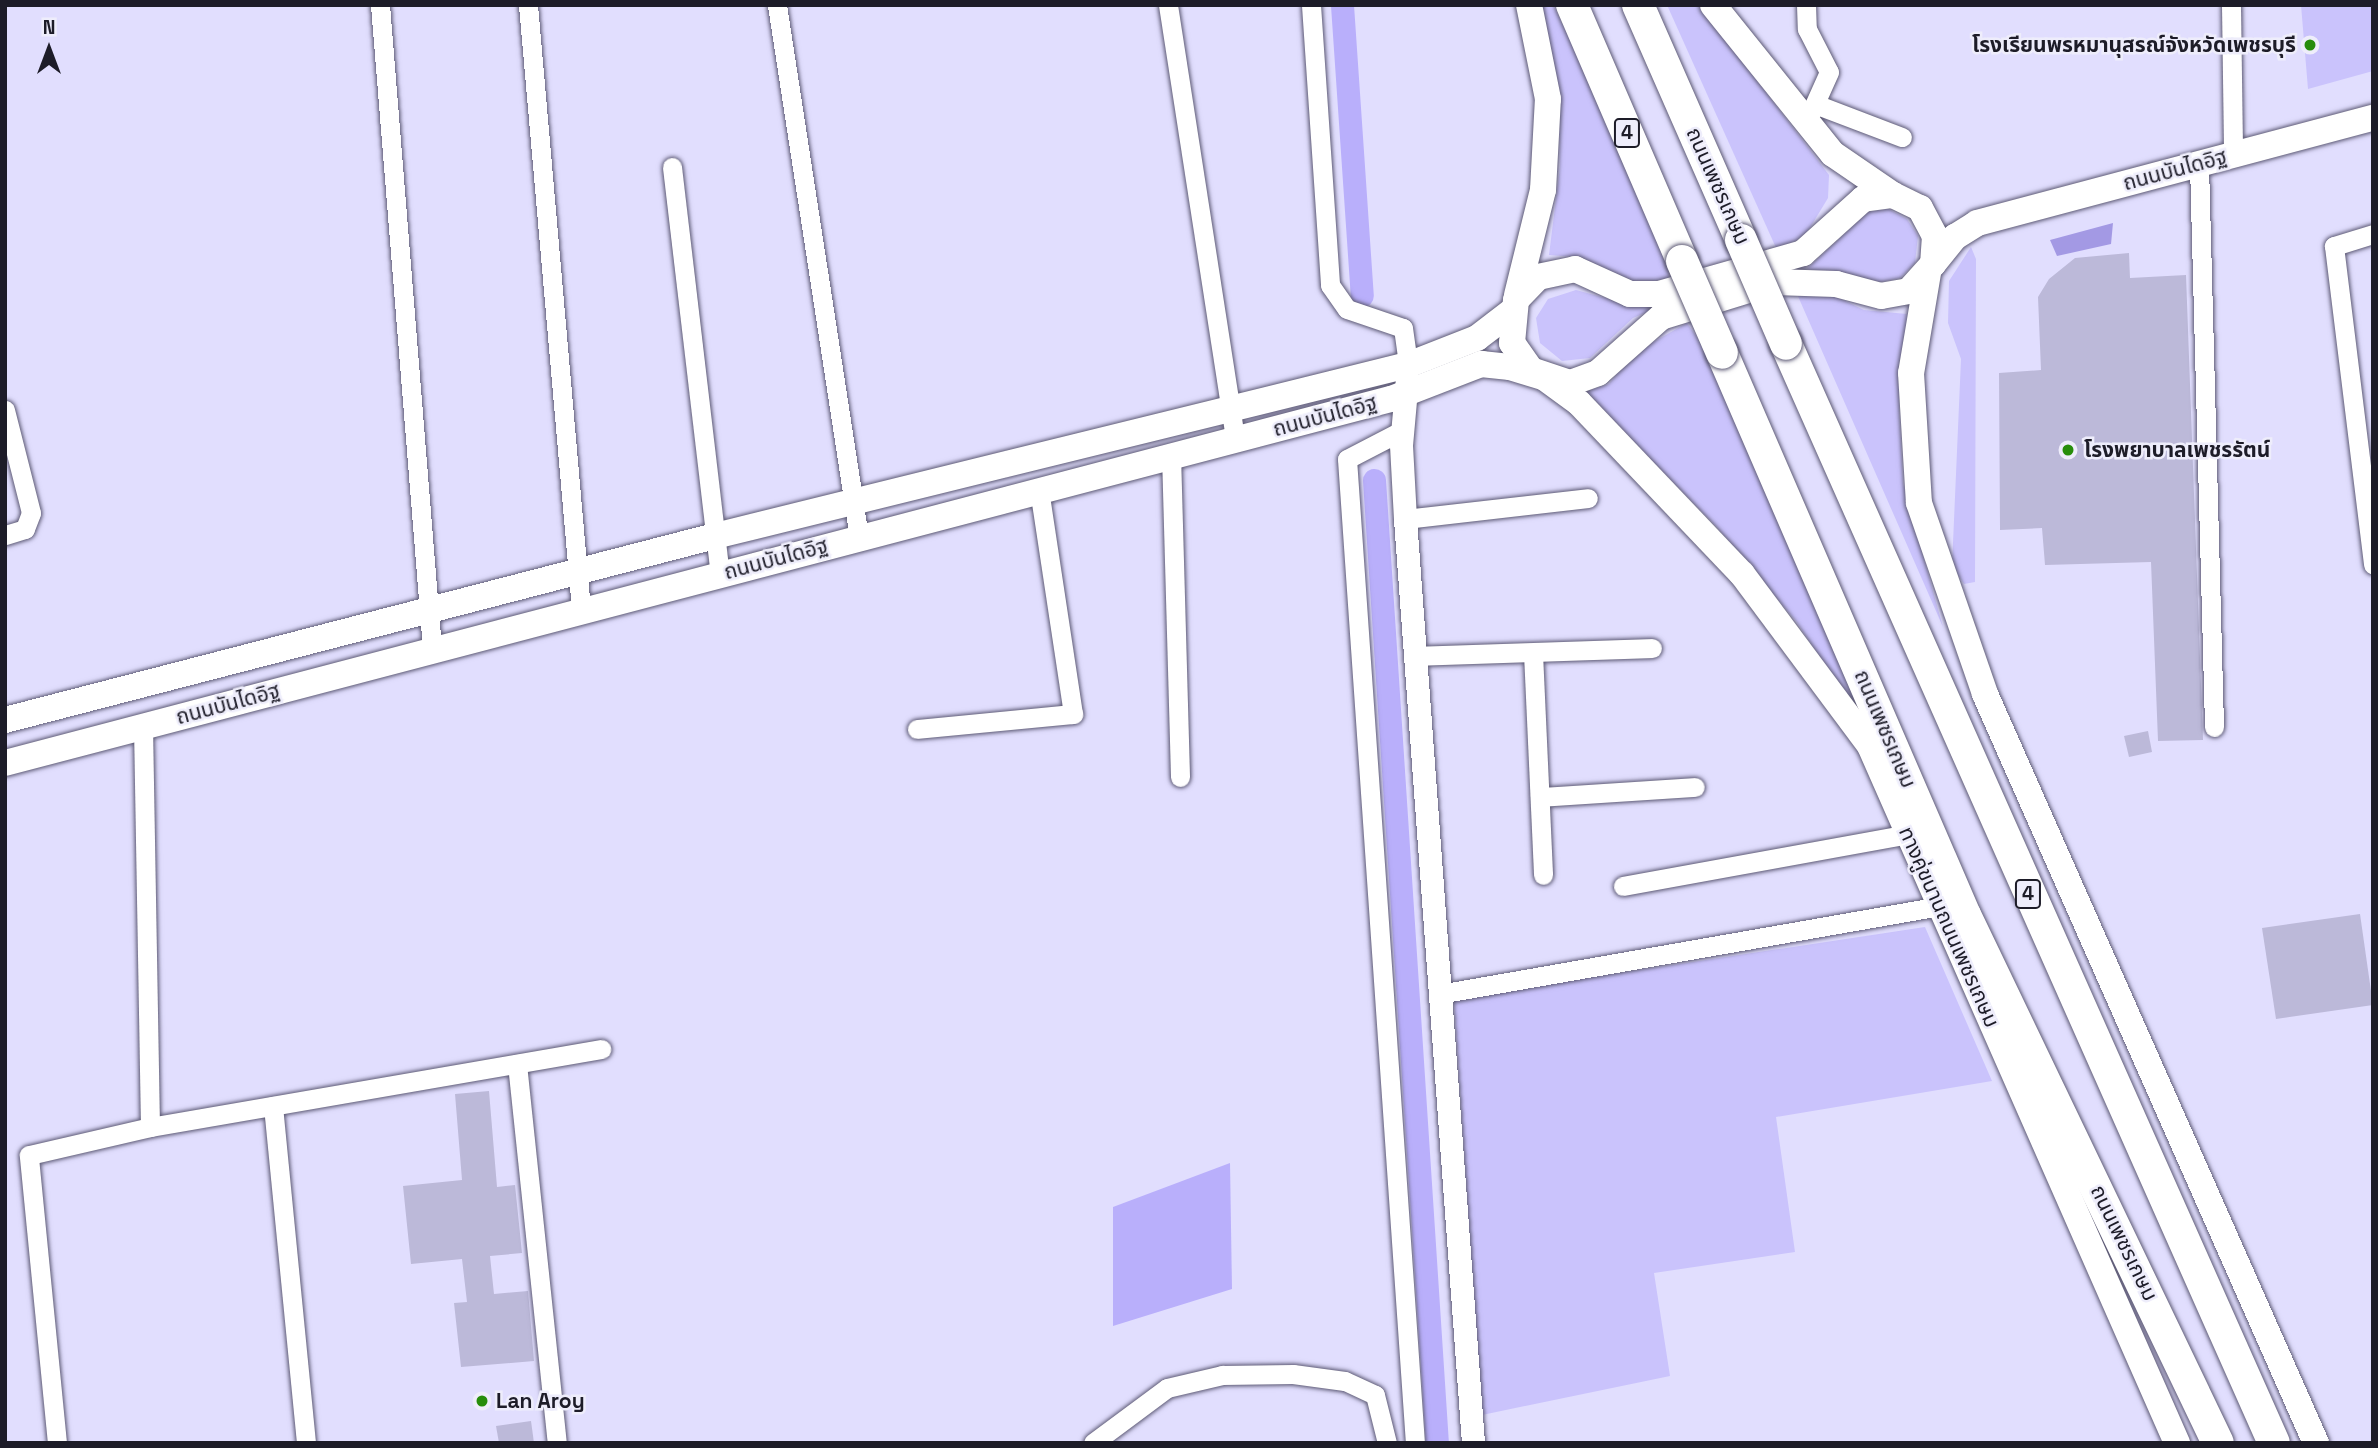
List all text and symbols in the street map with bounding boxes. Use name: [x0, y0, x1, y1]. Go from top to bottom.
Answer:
north arrow: [14, 14, 84, 84]
text: N: [43, 15, 55, 40]
place label: โรงเรียนพรหมานุสรณ์จังหวัดเพชรบุรี: [1972, 32, 2296, 58]
marker: โรงเรียนพรหมานุสรณ์จังหวัดเพชรบุรี: [2302, 37, 2318, 53]
road number: 4: [1613, 118, 1641, 148]
street label: ถนนเพชรเกษม: [1681, 123, 1755, 249]
street label: ถนนบันไดอิฐ: [2120, 144, 2230, 196]
street label: ถนนบันไดอิฐ: [1270, 390, 1380, 442]
place label: โรงพยาบาลเพชรรัตน์: [2084, 437, 2270, 463]
marker: โรงพยาบาลเพชรรัตน์: [2058, 440, 2078, 460]
street label: ถนนบันไดอิฐ: [721, 533, 831, 585]
street label: ถนนเพชรเกษม: [1849, 666, 1921, 792]
street label: ถนนบันไดอิฐ: [173, 678, 283, 730]
street label: ทางคู่ขนานถนนเพชรเกษม: [1893, 823, 2005, 1031]
road number: 4: [2014, 878, 2042, 909]
street label: ถนนเพชรเกษม: [2085, 1181, 2163, 1305]
place label: Lan Aroy: [496, 1388, 585, 1414]
marker: Lan Aroy: [474, 1393, 490, 1409]

